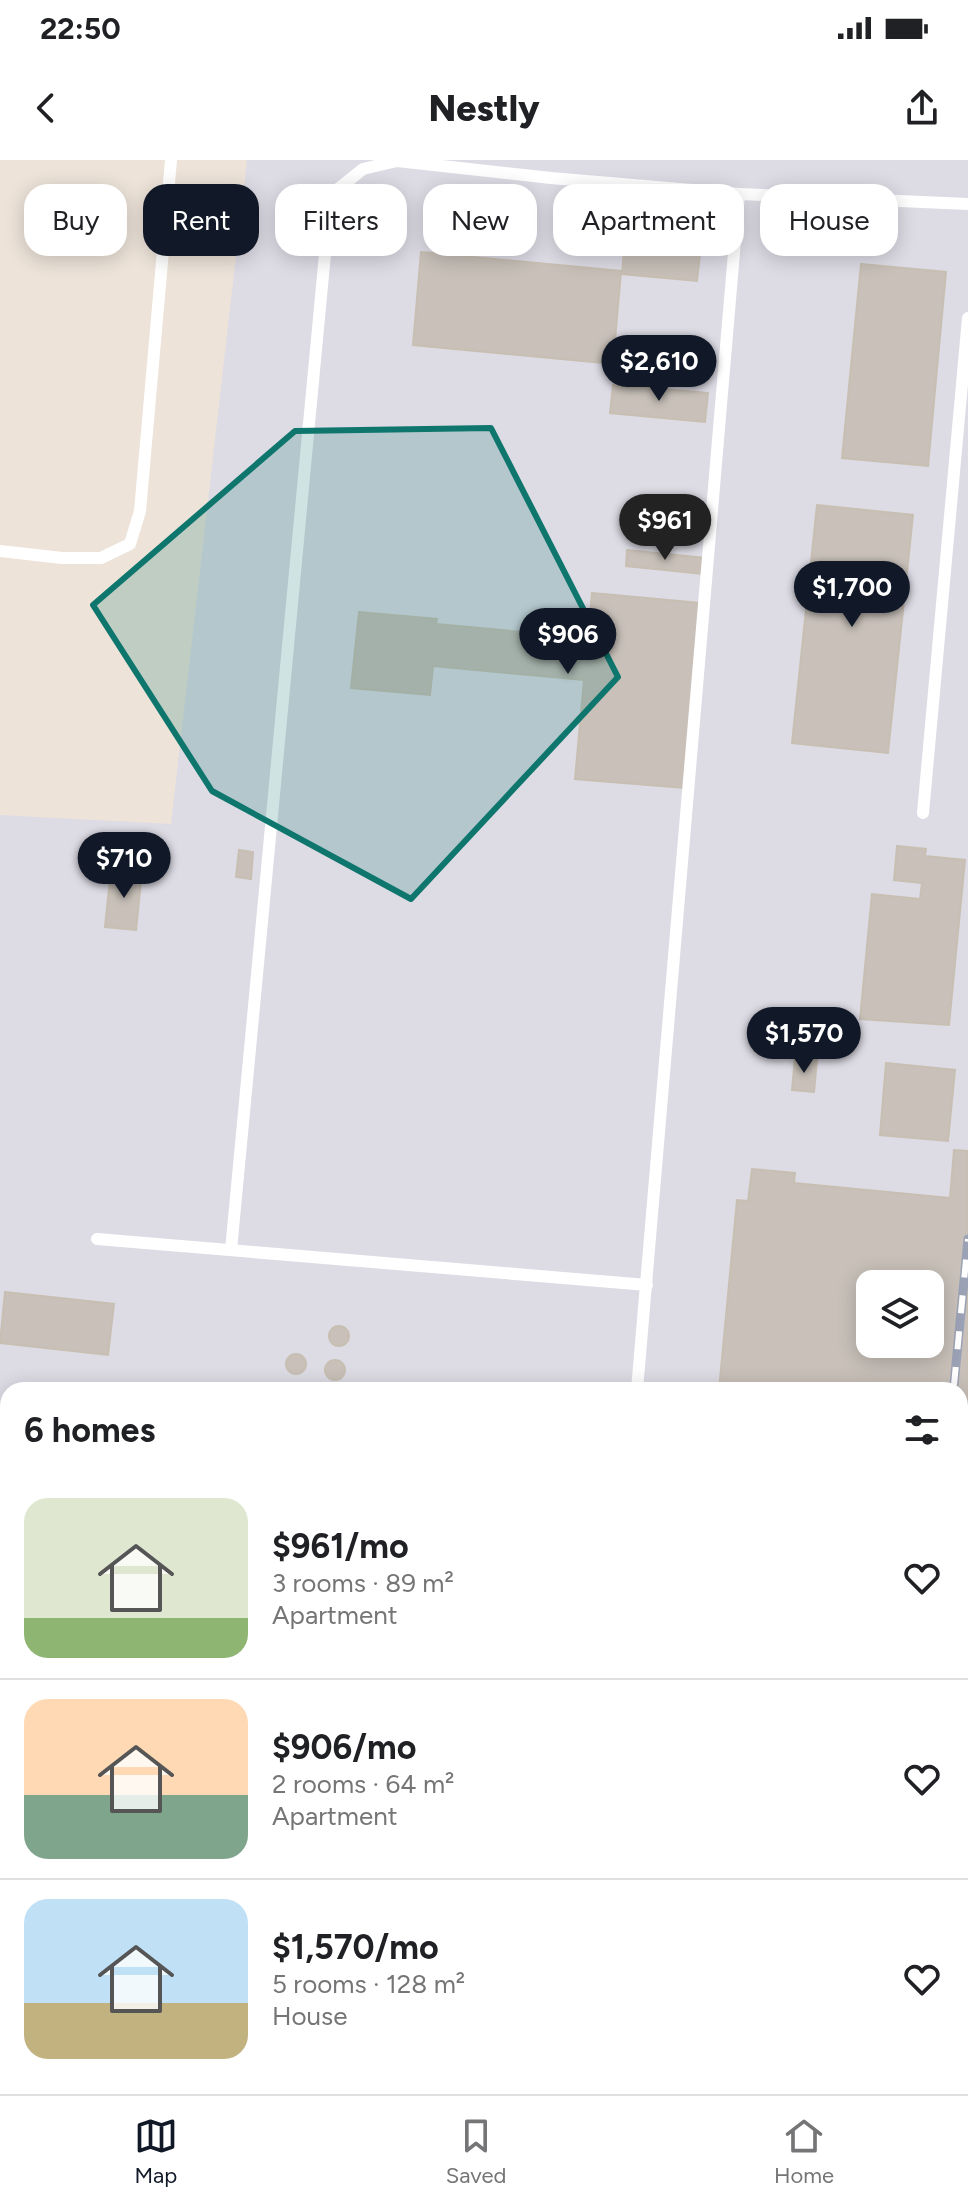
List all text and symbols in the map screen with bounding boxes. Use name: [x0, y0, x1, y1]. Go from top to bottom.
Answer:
text: 22:50: [40, 10, 121, 47]
icon: back: [24, 86, 68, 130]
icon: share: [900, 86, 944, 130]
text: Nestly: [429, 87, 540, 130]
chip: Buy: [24, 184, 127, 256]
chip: Rent: [143, 184, 259, 256]
chip: Filters: [275, 184, 407, 256]
chip: New: [423, 184, 537, 256]
chip: Apartment: [553, 184, 744, 256]
chip: House: [760, 184, 898, 256]
pin: $2,610: [594, 335, 724, 403]
text: $2,610: [619, 345, 699, 377]
pin: $961: [618, 494, 712, 562]
text: $961: [637, 504, 693, 536]
pin: $1,700: [787, 561, 917, 629]
text: $1,700: [812, 571, 892, 603]
pin: $906: [521, 608, 615, 676]
text: $906: [537, 618, 599, 650]
pin: $710: [77, 832, 171, 900]
text: $710: [96, 842, 152, 874]
pin: $1,570: [739, 1007, 869, 1075]
text: $1,570: [765, 1017, 843, 1049]
map controls: [856, 1270, 944, 1358]
button: layers: [856, 1270, 944, 1358]
icon: filters: [900, 1408, 944, 1452]
text: 6 homes: [24, 1410, 155, 1451]
text: $961/mo: [272, 1526, 409, 1567]
icon: home: [88, 1530, 184, 1626]
icon: heart: [900, 1556, 944, 1600]
text: 3 rooms · 89 m²: [272, 1567, 454, 1599]
text: Apartment: [272, 1599, 398, 1631]
text: $906/mo: [272, 1727, 416, 1768]
icon: home: [88, 1731, 184, 1827]
icon: heart: [900, 1757, 944, 1801]
text: 2 rooms · 64 m²: [272, 1768, 454, 1800]
text: Apartment: [272, 1800, 398, 1832]
text: $1,570/mo: [272, 1927, 439, 1968]
icon: home: [88, 1931, 184, 2027]
icon: heart: [900, 1957, 944, 2001]
text: 5 rooms · 128 m²: [272, 1968, 465, 2000]
text: House: [272, 2000, 347, 2032]
tab: Map: [134, 2114, 178, 2189]
tab: Saved: [446, 2114, 506, 2189]
tab: Home: [774, 2114, 834, 2189]

